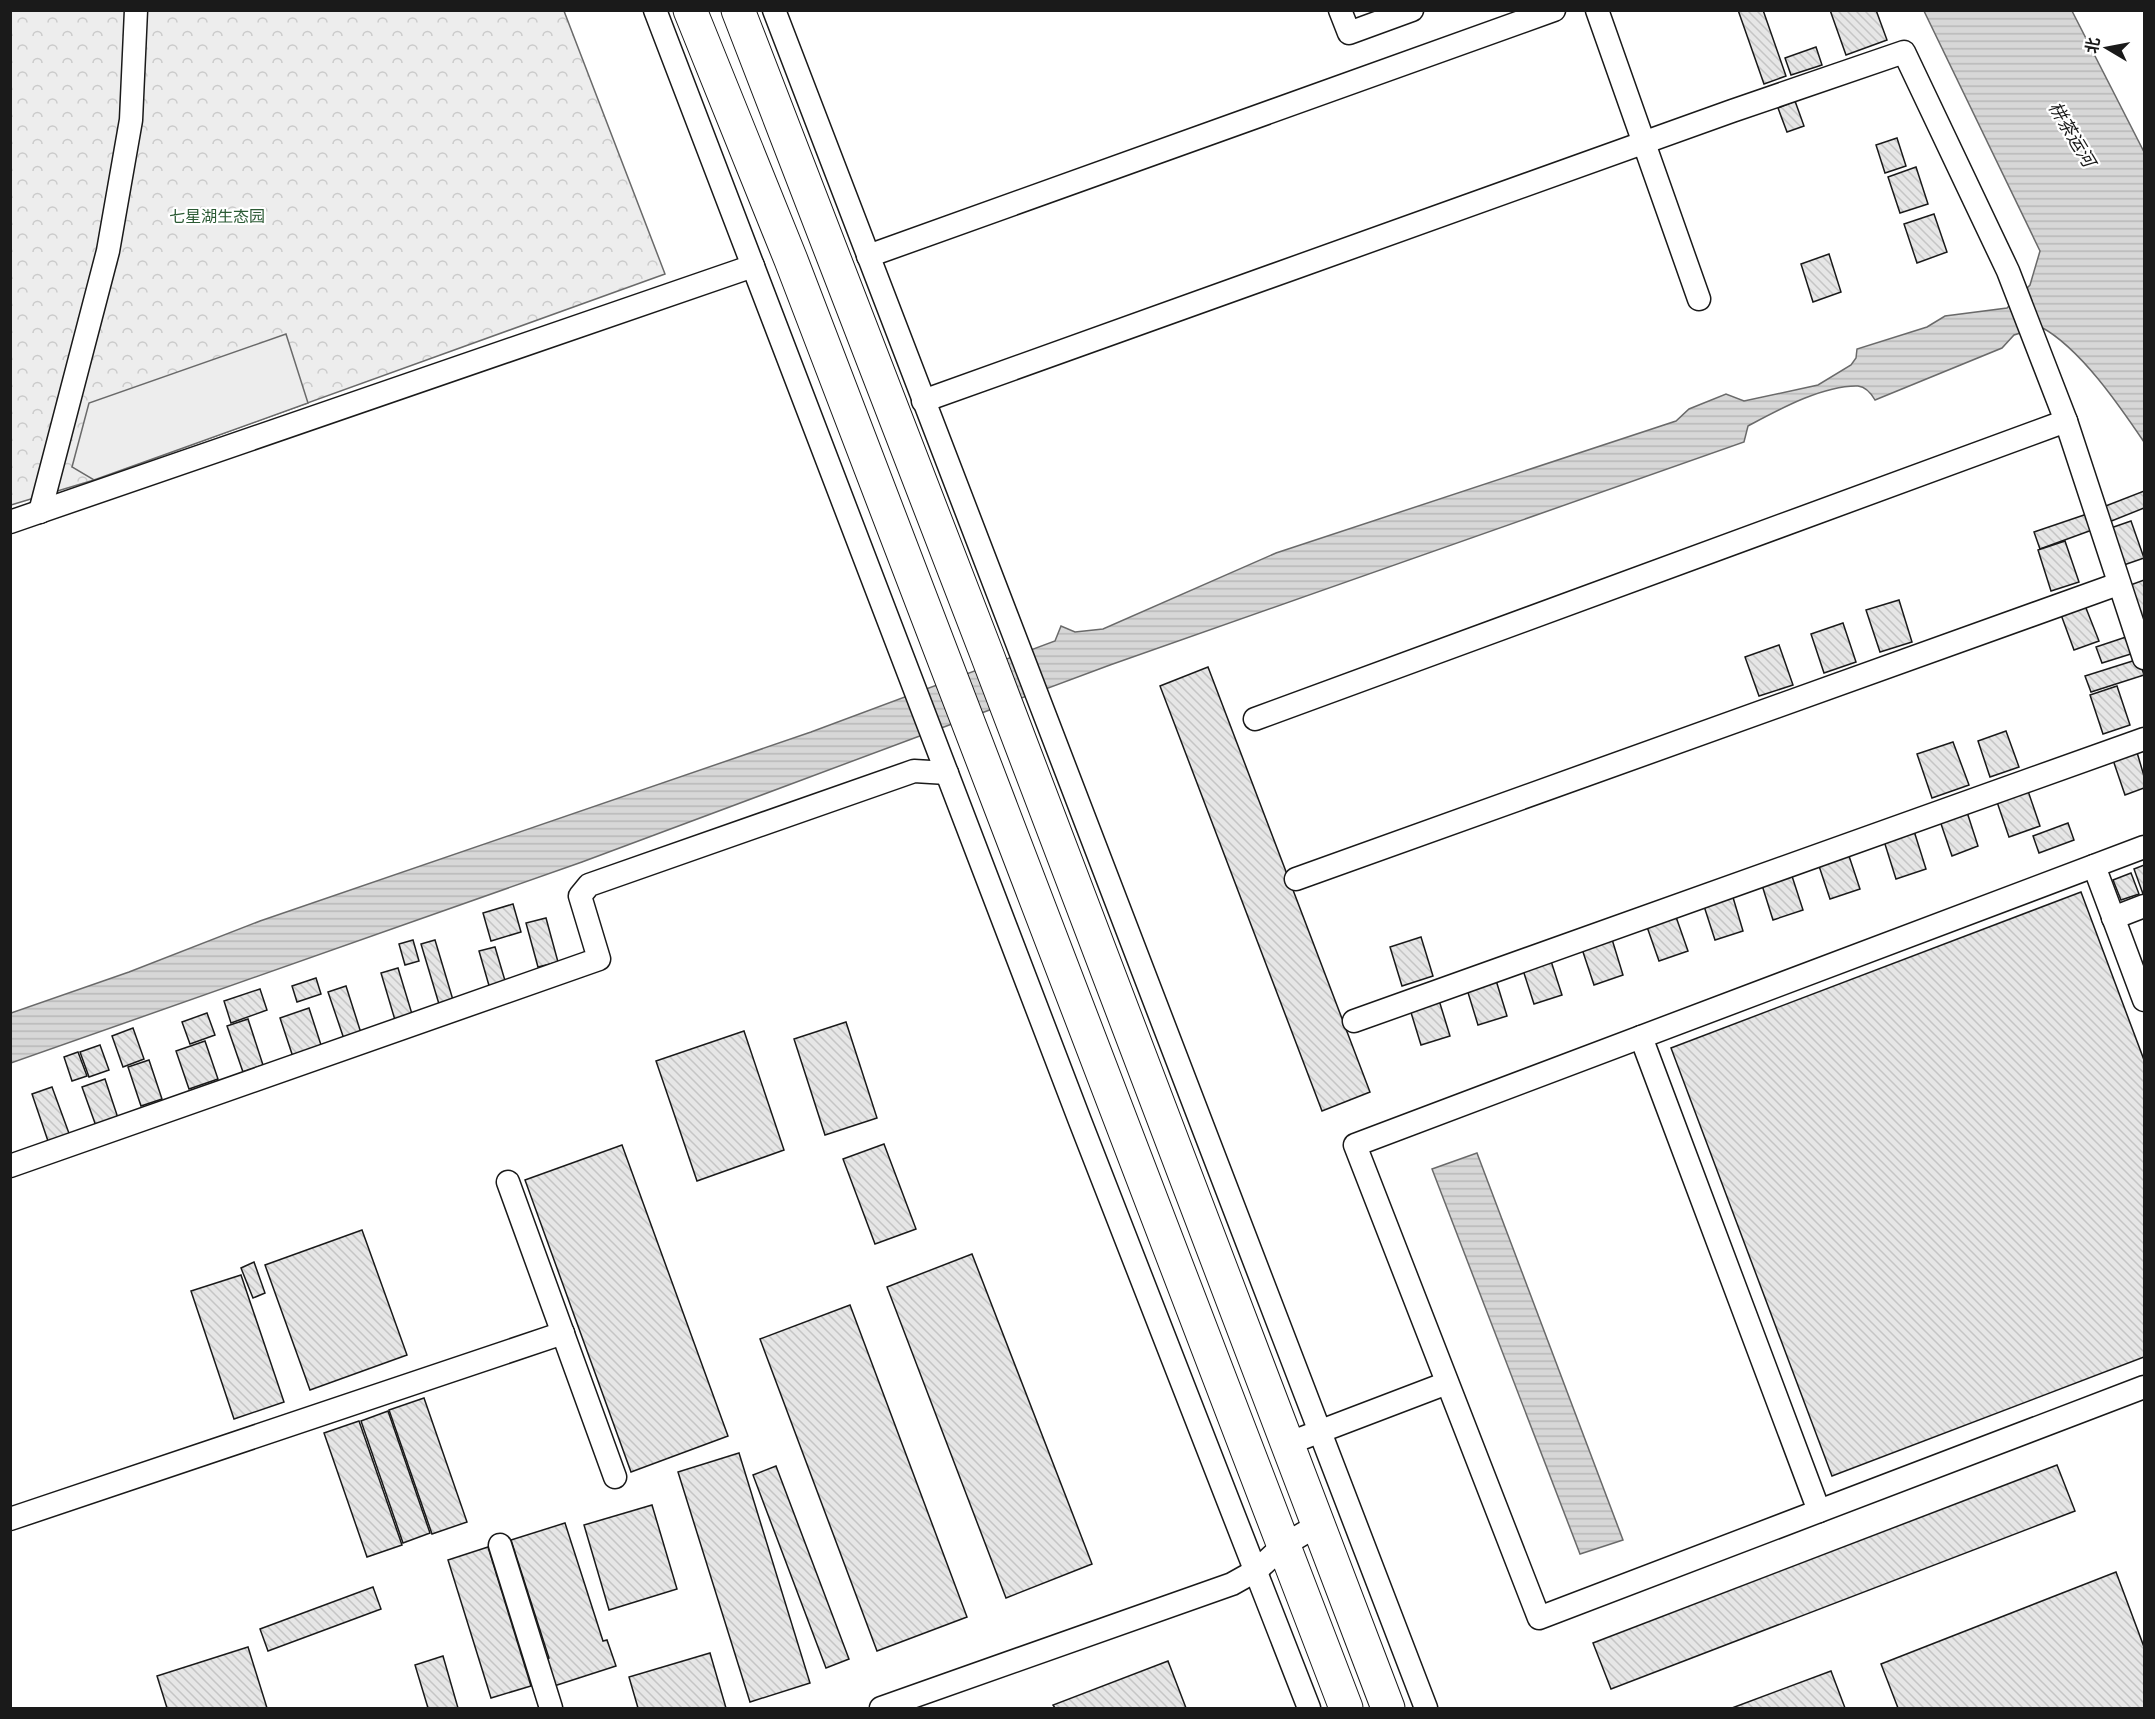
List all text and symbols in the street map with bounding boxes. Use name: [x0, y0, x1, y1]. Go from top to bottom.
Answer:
north arrow: [2077, 18, 2137, 78]
text: 北: [2081, 36, 2103, 55]
water label: 栟茶运河: [2044, 97, 2102, 173]
park label: 七星湖生态园: [169, 206, 265, 226]

